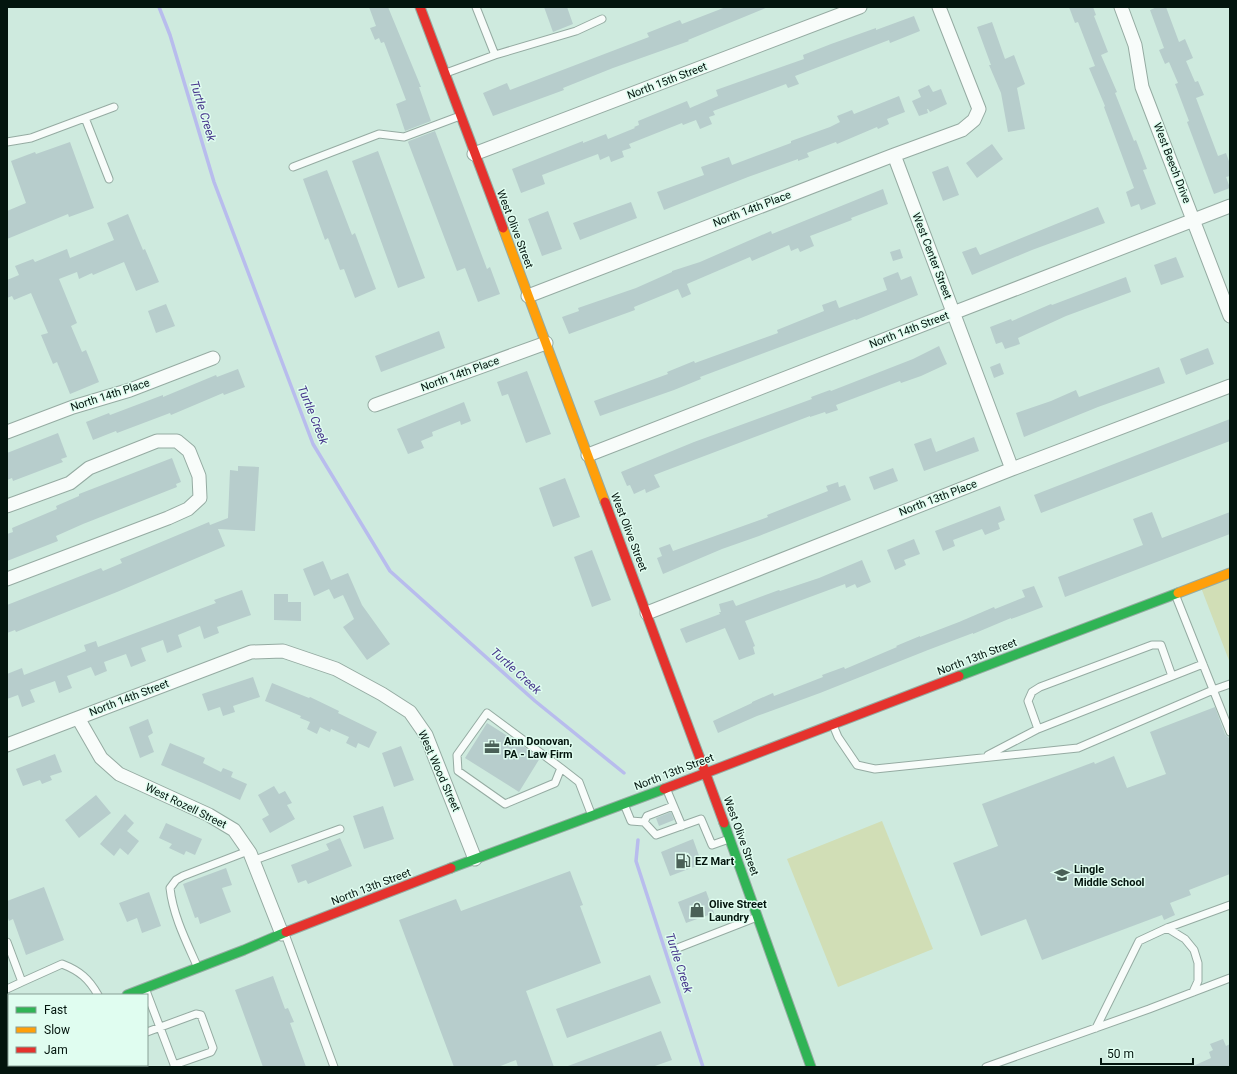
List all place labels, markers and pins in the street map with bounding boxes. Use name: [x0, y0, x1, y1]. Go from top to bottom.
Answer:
place label: Ann Donovan, PA - Law Firm: [504, 735, 573, 761]
office icon: Ann Donovan, PA - Law Firm: [483, 738, 501, 756]
fuel station icon: EZ Mart: [674, 852, 692, 870]
place label: EZ Mart: [695, 855, 734, 868]
place label: Lingle Middle School: [1074, 863, 1145, 889]
school or university icon: Lingle Middle School: [1053, 866, 1071, 884]
place label: Olive Street Laundry: [709, 898, 767, 924]
shop icon: Olive Street Laundry: [688, 901, 706, 919]

